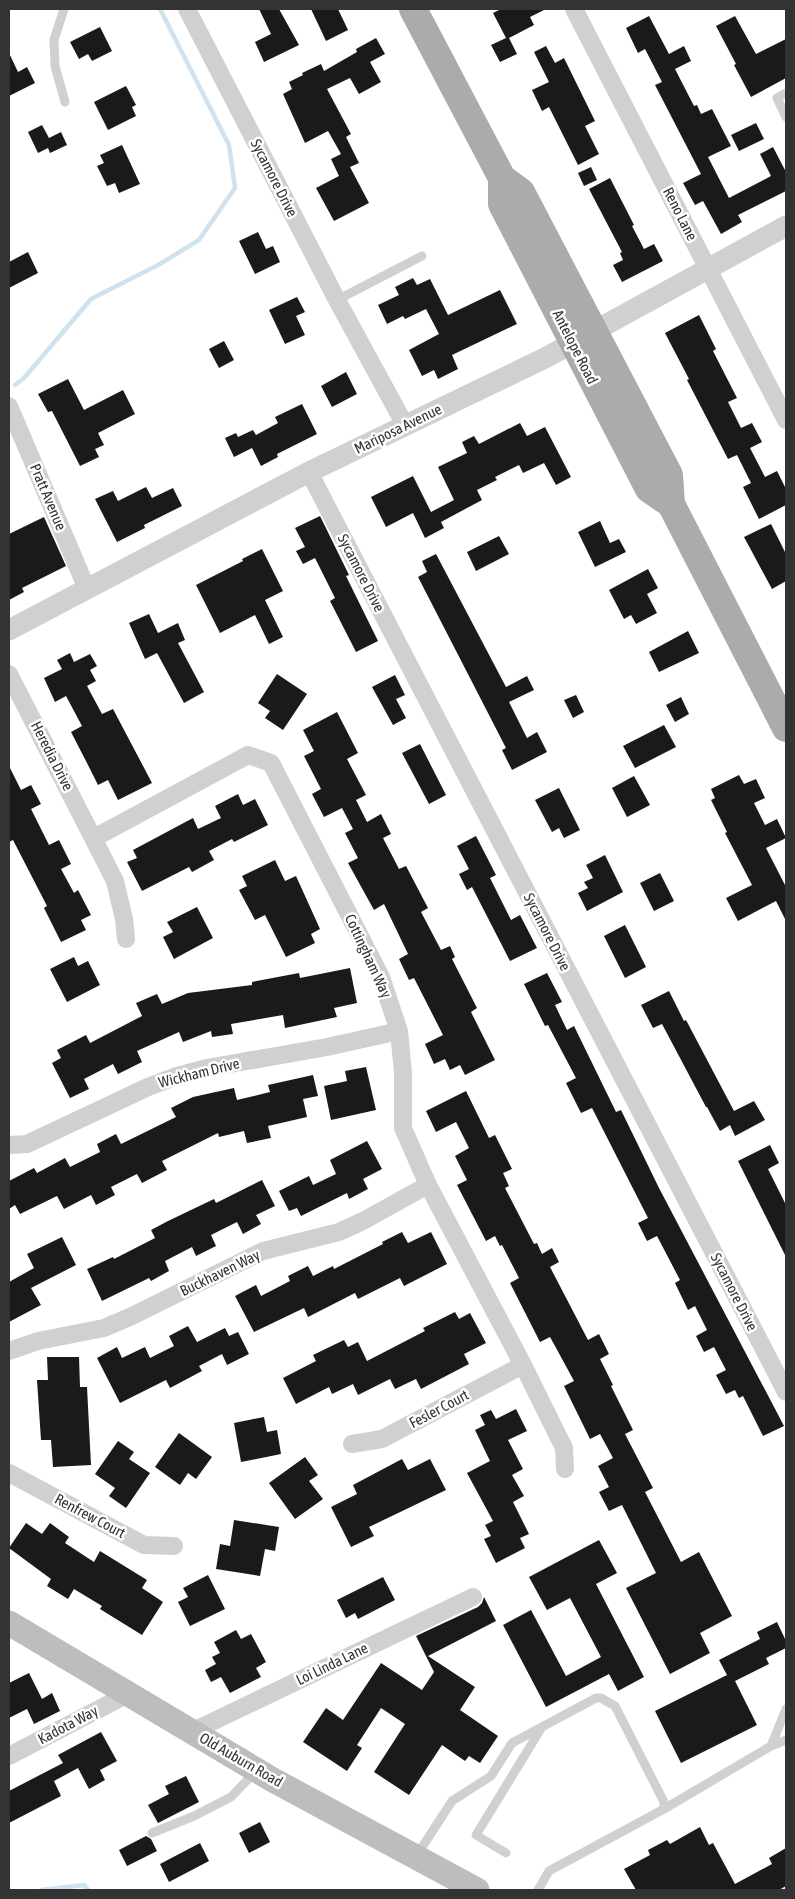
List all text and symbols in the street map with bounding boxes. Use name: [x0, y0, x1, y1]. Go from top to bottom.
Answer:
street label: Sycamore Drive: [248, 136, 301, 220]
street label: Reno Lane: [660, 184, 701, 243]
street label: Antelope Road: [549, 307, 601, 387]
street label: Mariposa Avenue: [351, 400, 444, 457]
street label: Pratt Avenue: [27, 461, 70, 533]
street label: Sycamore Drive: [335, 531, 388, 615]
street label: Heredia Drive: [28, 718, 77, 793]
street label: Sycamore Drive: [521, 890, 574, 974]
street label: Cottingham Way: [342, 911, 395, 1000]
street label: Wickham Drive: [157, 1054, 241, 1091]
street label: Buckhaven Way: [177, 1246, 262, 1299]
street label: Sycamore Drive: [708, 1250, 761, 1334]
street label: Fesler Court: [406, 1386, 471, 1431]
street label: Renfrew Court: [52, 1490, 128, 1541]
street label: Loi Linda Lane: [293, 1639, 371, 1688]
street label: Kadota Way: [35, 1702, 101, 1747]
street label: Old Auburn Road: [197, 1729, 286, 1790]

